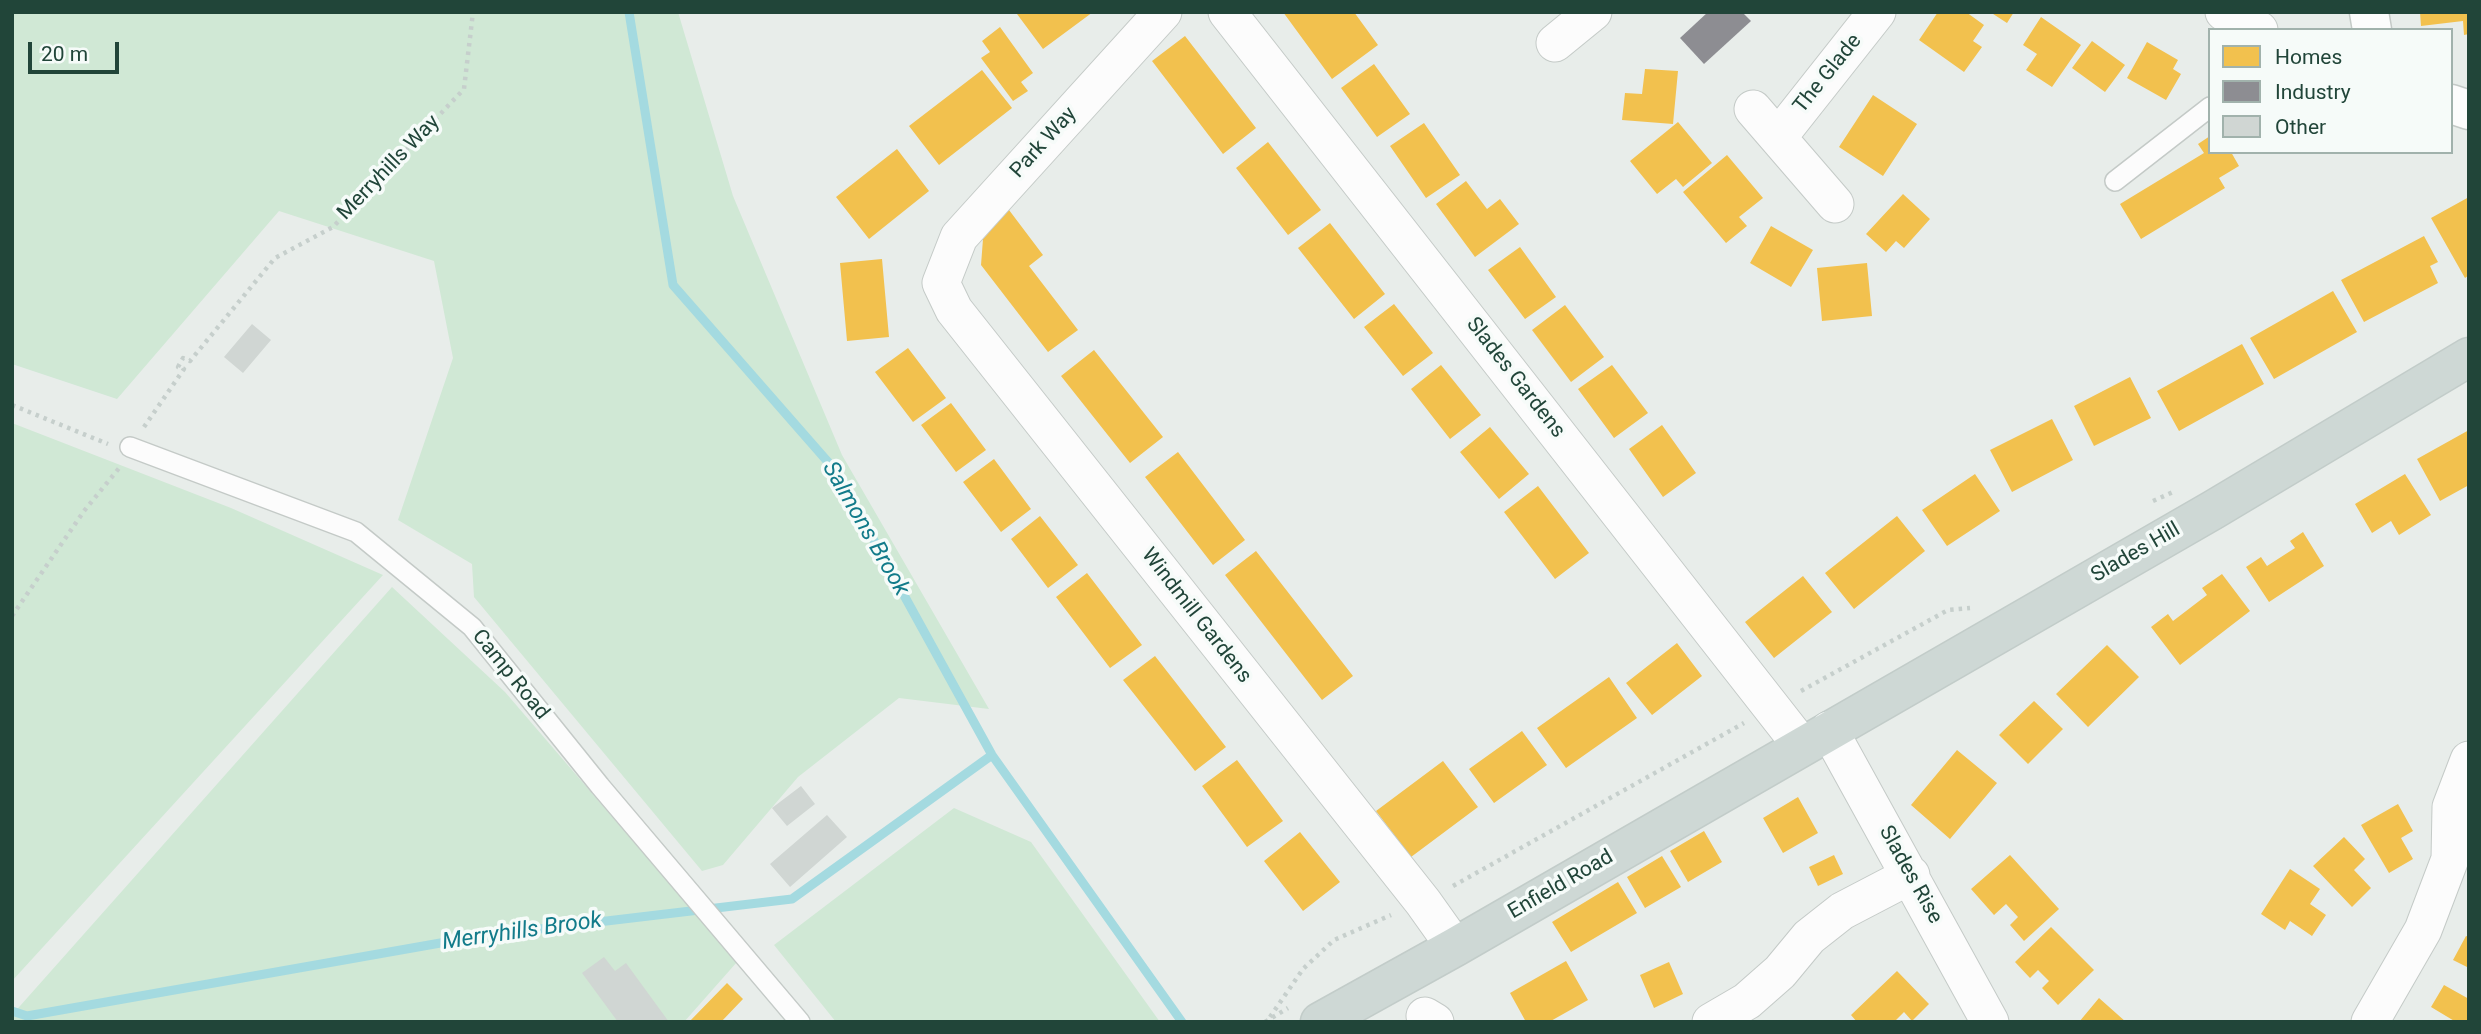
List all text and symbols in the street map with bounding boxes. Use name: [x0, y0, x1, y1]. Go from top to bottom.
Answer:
scale bar: [32, 28, 122, 72]
legend: [2208, 28, 2453, 154]
street label: The Glade: [1789, 29, 1867, 119]
text: 20 m: [41, 42, 88, 66]
text: Homes: [2275, 45, 2342, 69]
text: Industry: [2275, 80, 2351, 104]
street label: Park Way: [1006, 102, 1082, 184]
street label: Merryhills Way: [333, 110, 445, 226]
text: Other: [2275, 115, 2326, 139]
street label: Slades Gardens: [1460, 313, 1570, 443]
water label: Salmons Brook: [815, 457, 915, 601]
street label: Slades Hill: [2087, 518, 2185, 588]
street label: Windmill Gardens: [1136, 544, 1256, 688]
street label: Camp Road: [466, 625, 554, 725]
street label: Slades Rise: [1873, 822, 1947, 928]
street label: Enfield Road: [1504, 845, 1618, 925]
water label: Merryhills Brook: [440, 907, 604, 957]

